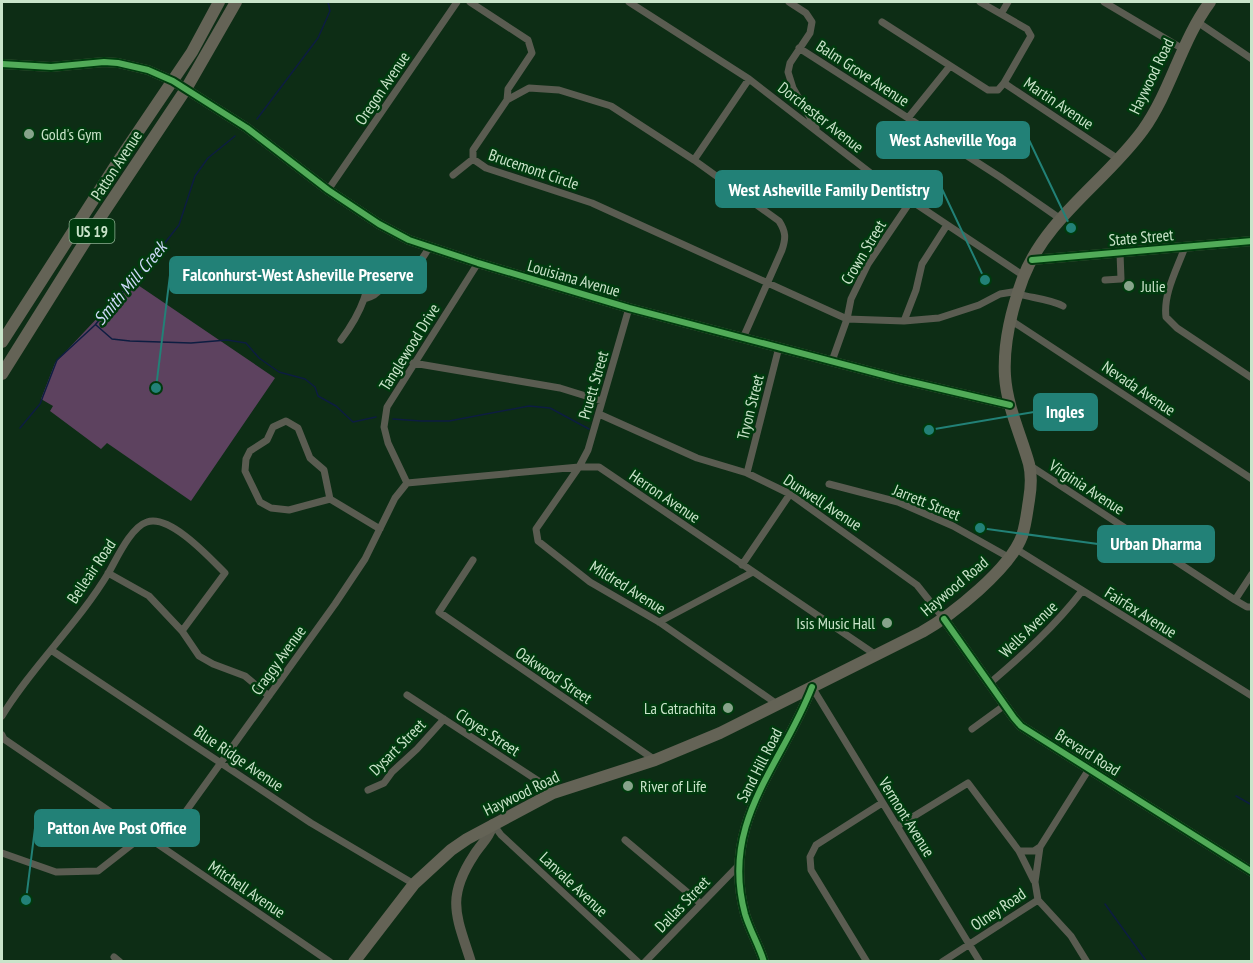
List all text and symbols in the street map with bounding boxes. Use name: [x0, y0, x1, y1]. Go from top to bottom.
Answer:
street label: Haywood Road: [1124, 35, 1178, 117]
street label: Balm Grove Avenue: [813, 36, 913, 110]
street label: Oregon Avenue: [350, 48, 414, 128]
street label: Martin Avenue: [1020, 72, 1098, 134]
street label: Dorchester Avenue: [774, 77, 868, 157]
callout: West Asheville Yoga: [877, 122, 1029, 158]
place label: Gold's Gym: [41, 124, 102, 144]
street label: Patton Avenue: [86, 126, 146, 204]
marker: Gold's Gym: [22, 127, 36, 141]
text: West Asheville Yoga: [889, 128, 1016, 151]
street label: Brucemont Circle: [486, 144, 582, 194]
callout: West Asheville Family Dentistry: [716, 171, 942, 207]
text: West Asheville Family Dentistry: [727, 178, 930, 201]
street label: Crown Street: [836, 216, 890, 288]
road number: US 19: [70, 219, 115, 243]
street label: State Street: [1108, 224, 1175, 250]
water label: Smith Mill Creek: [88, 235, 173, 330]
street label: Louisiana Avenue: [525, 255, 623, 301]
callout: Falconhurst-West Asheville Preserve: [170, 257, 426, 293]
text: Falconhurst-West Asheville Preserve: [182, 263, 414, 286]
place label: Julie: [1140, 276, 1166, 296]
marker: Julie: [1122, 279, 1136, 293]
street label: Tanglewood Drive: [374, 300, 444, 394]
street label: Pruett Street: [574, 348, 612, 421]
street label: Nevada Avenue: [1098, 356, 1180, 420]
street label: Tryon Street: [732, 372, 768, 442]
callout: Ingles: [1034, 394, 1097, 430]
text: Ingles: [1046, 400, 1084, 423]
street label: Virginia Avenue: [1045, 455, 1128, 519]
street label: Herron Avenue: [626, 465, 704, 527]
street label: Dunwell Avenue: [780, 469, 866, 535]
street label: Jarrett Street: [889, 479, 964, 525]
callout: Urban Dharma: [1098, 526, 1214, 562]
text: Urban Dharma: [1110, 532, 1202, 555]
street label: Belleair Road: [62, 535, 120, 607]
street label: Haywood Road: [916, 552, 992, 620]
street label: Mildred Avenue: [586, 556, 670, 618]
street label: Fairfax Avenue: [1101, 582, 1181, 642]
street label: Wells Avenue: [995, 596, 1061, 662]
place label: Isis Music Hall: [796, 613, 875, 633]
marker: Isis Music Hall: [880, 616, 894, 630]
street label: Craggy Avenue: [246, 621, 310, 699]
street label: Oakwood Street: [512, 642, 597, 708]
place label: La Catrachita: [644, 698, 716, 718]
marker: La Catrachita: [721, 701, 735, 715]
street label: Cloyes Street: [452, 704, 524, 760]
street label: Dysart Street: [365, 714, 430, 779]
street label: Blue Ridge Avenue: [191, 721, 287, 795]
street label: Sand Hill Road: [732, 724, 786, 806]
street label: Brevard Road: [1052, 724, 1124, 780]
street label: Haywood Road: [480, 766, 562, 820]
street label: Vermont Avenue: [874, 773, 939, 860]
place label: River of Life: [640, 776, 707, 796]
marker: River of Life: [621, 779, 635, 793]
callout: Patton Ave Post Office: [35, 810, 199, 846]
text: Patton Ave Post Office: [47, 816, 187, 839]
street label: Lanvale Avenue: [536, 847, 612, 921]
street label: Mitchell Avenue: [205, 856, 289, 922]
street label: Dallas Street: [650, 871, 714, 936]
street label: Olney Road: [967, 883, 1029, 935]

